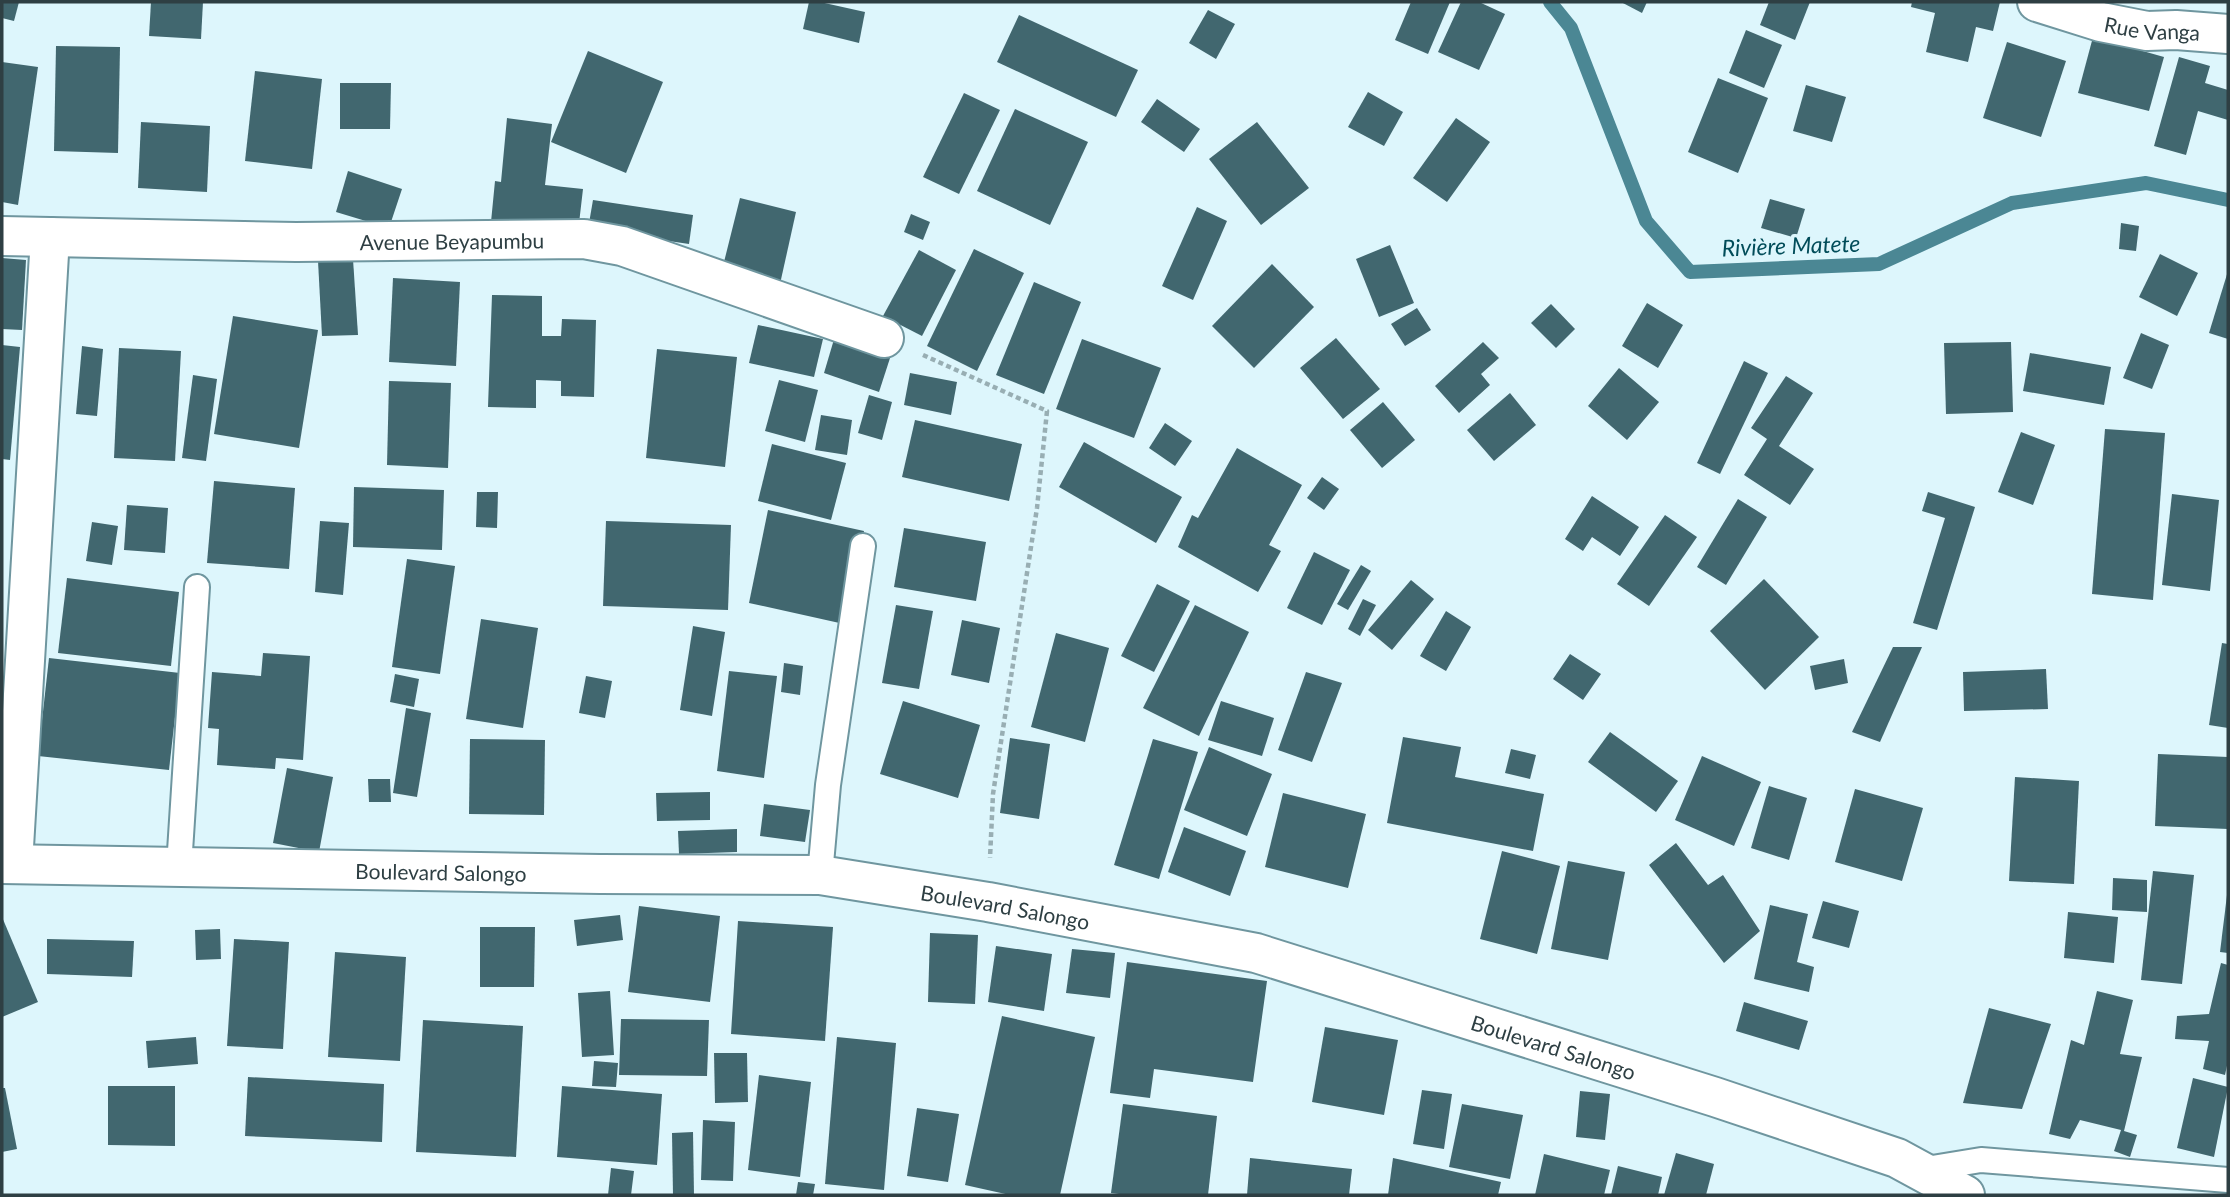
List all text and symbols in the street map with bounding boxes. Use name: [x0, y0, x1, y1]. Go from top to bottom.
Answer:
street label: Rue Vanga: [2102, 10, 2201, 44]
street label: Avenue Beyapumbu: [360, 227, 544, 254]
water label: Rivière Matete: [1721, 229, 1861, 261]
street label: Boulevard Salongo: [355, 857, 527, 885]
street label: Boulevard Salongo: [919, 879, 1092, 934]
street label: Boulevard Salongo: [1468, 1009, 1639, 1084]

